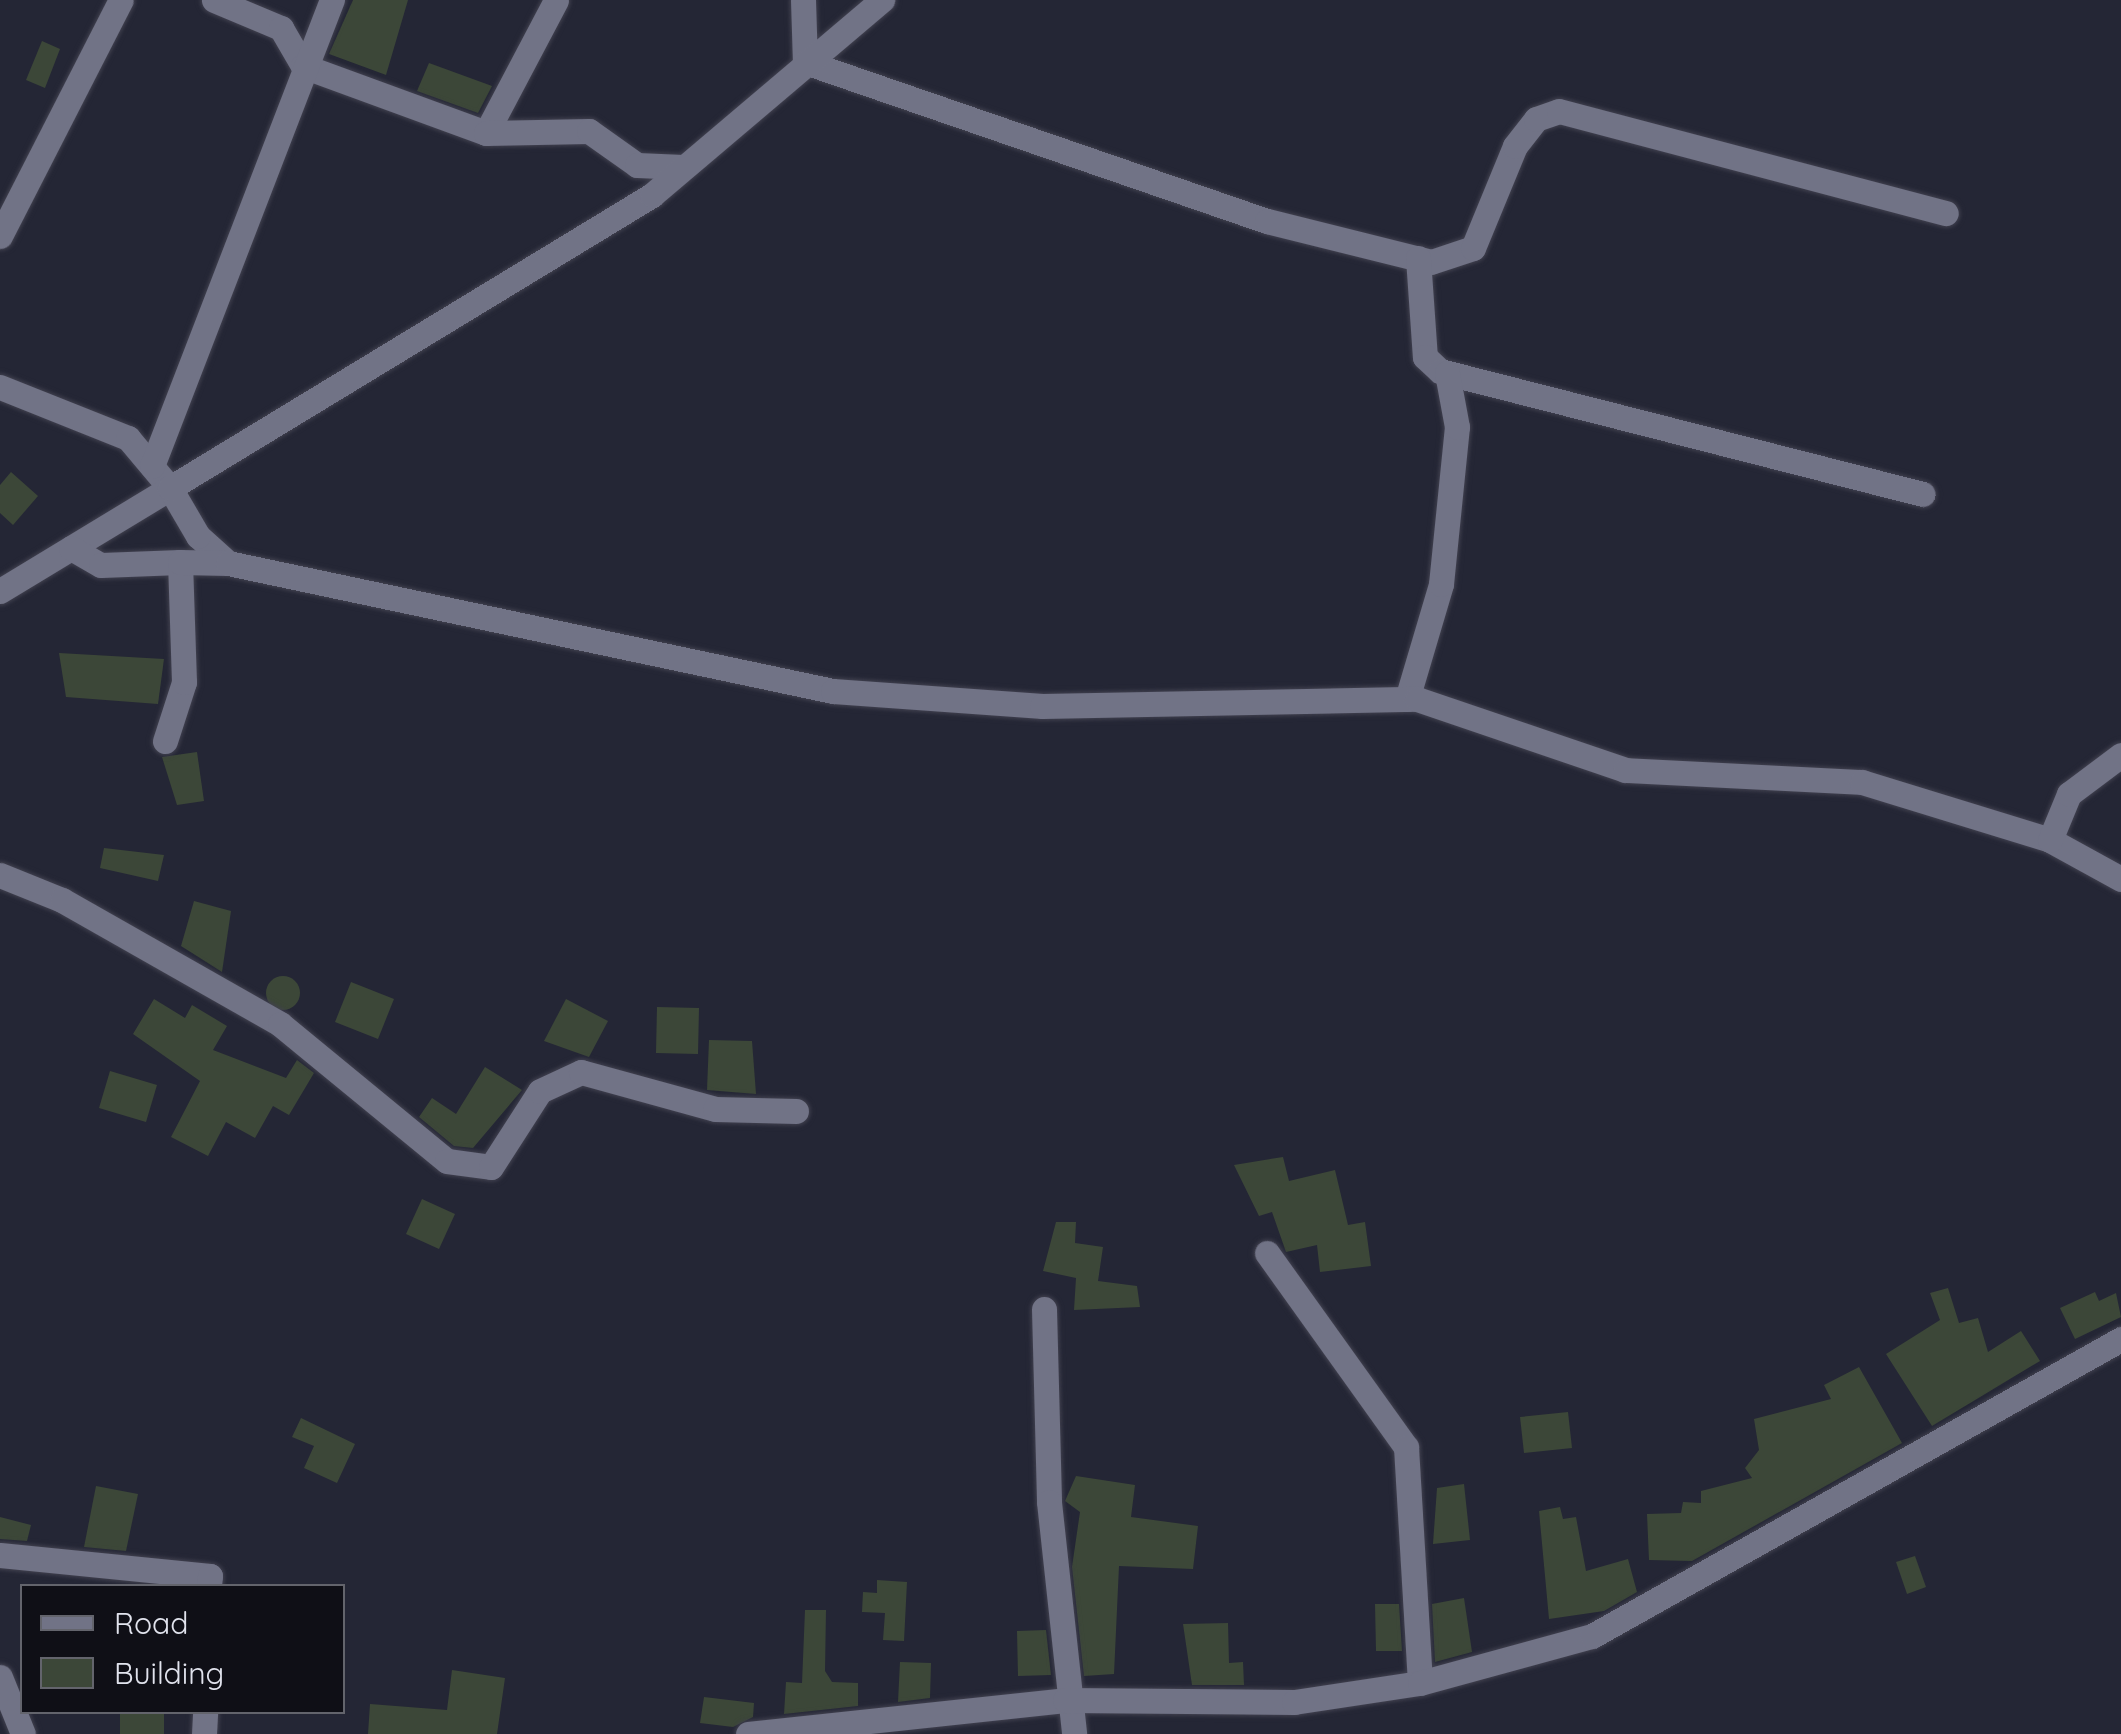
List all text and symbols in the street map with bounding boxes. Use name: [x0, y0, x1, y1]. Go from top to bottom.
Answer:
legend: [20, 1584, 345, 1714]
text: Road: [114, 1604, 188, 1642]
text: Building: [114, 1654, 224, 1692]

